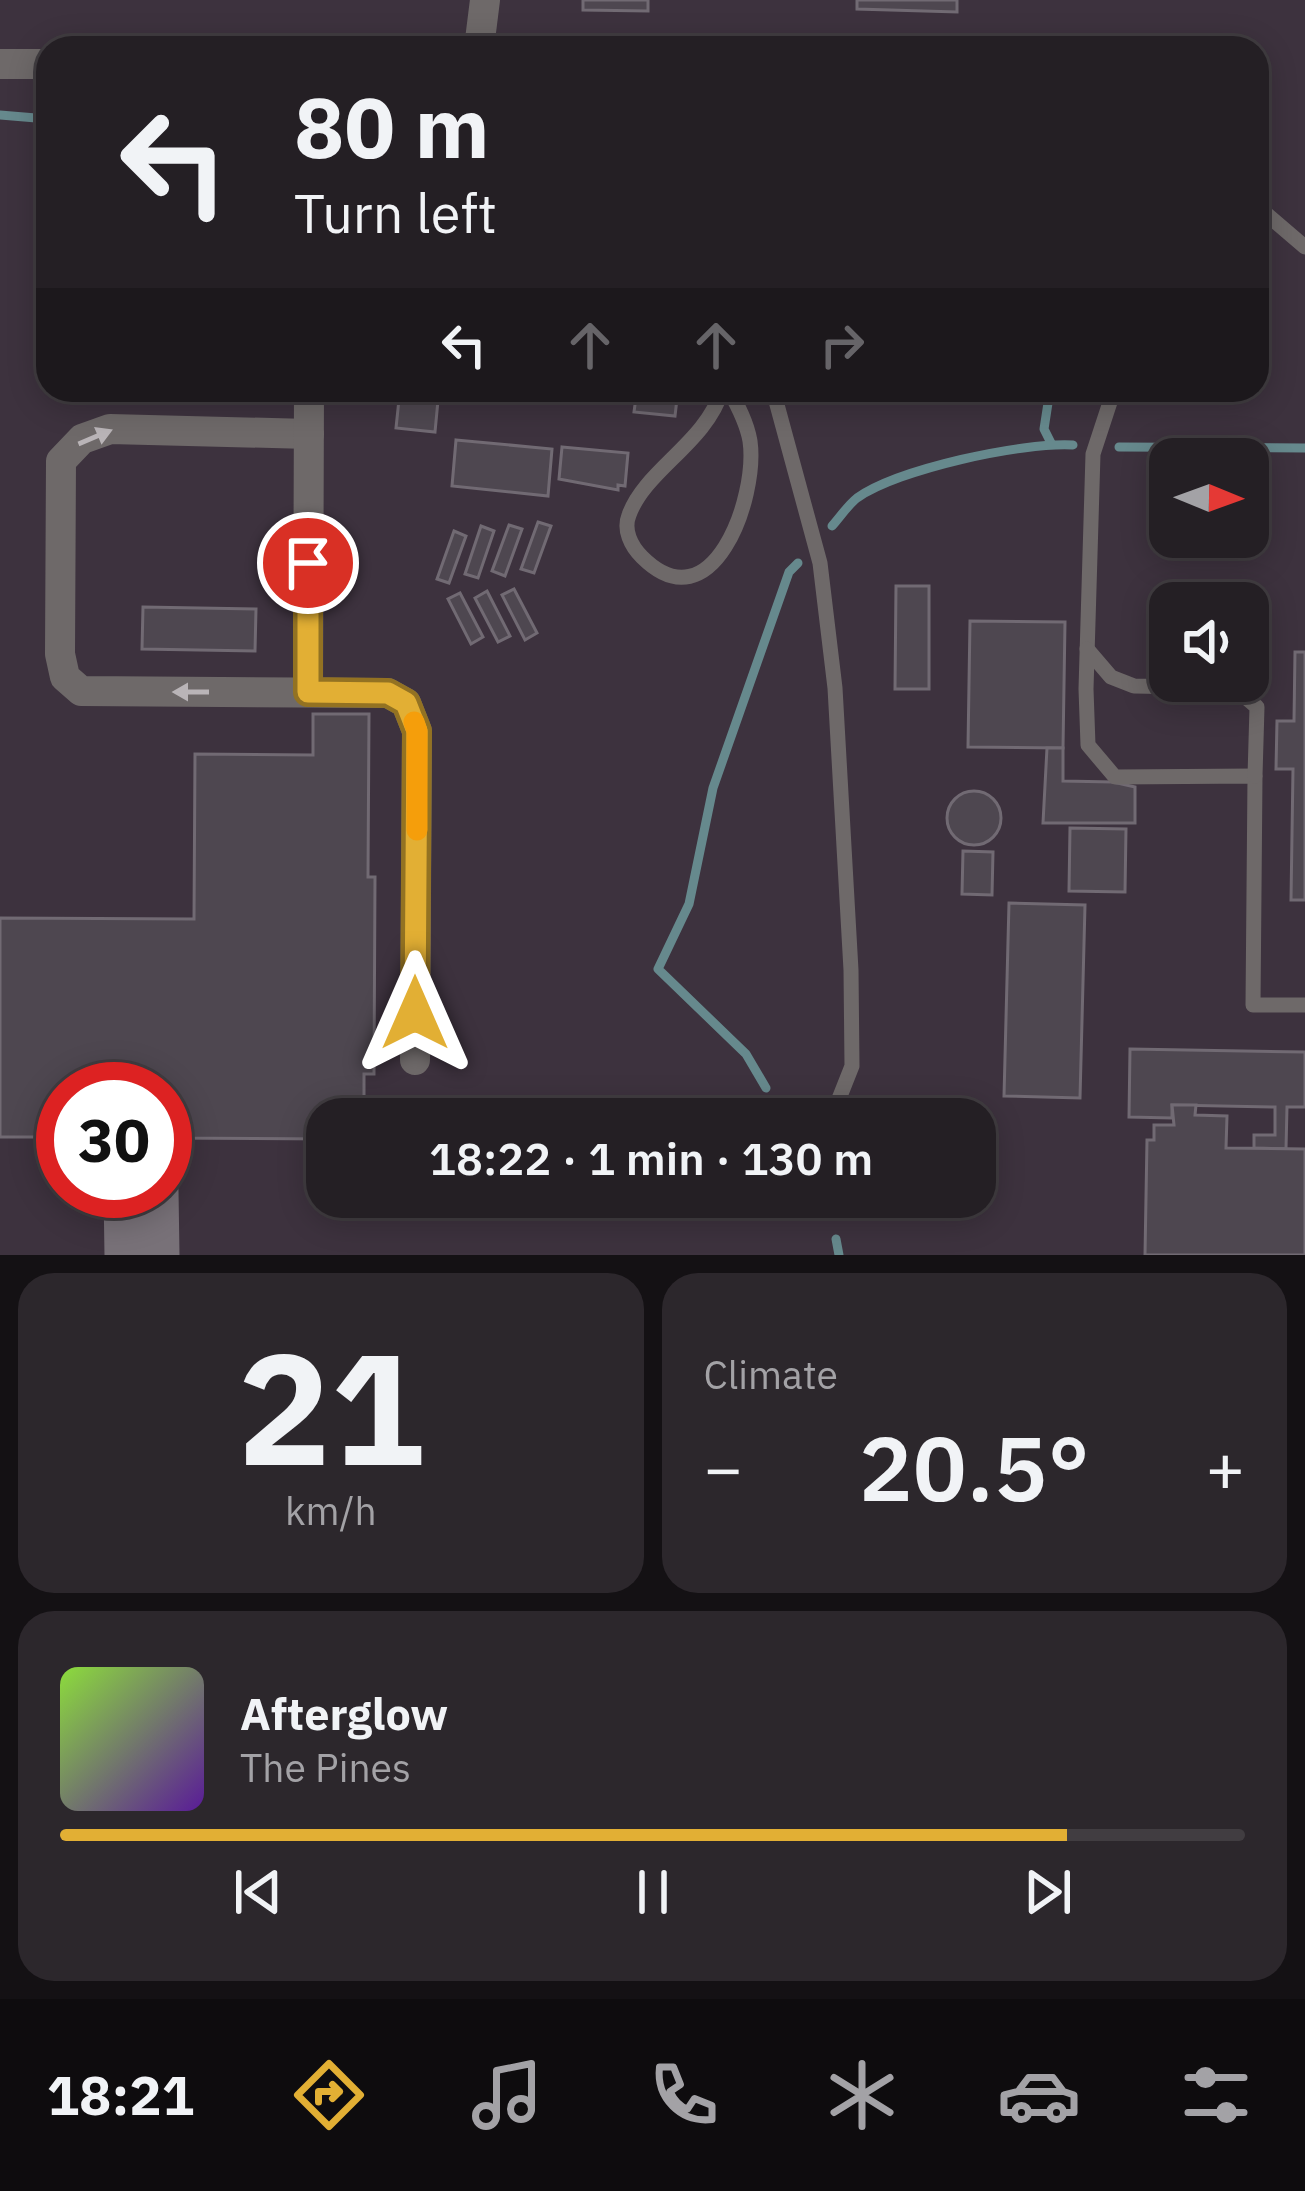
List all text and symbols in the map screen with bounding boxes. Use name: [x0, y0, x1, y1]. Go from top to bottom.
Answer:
text: 80 m: [294, 72, 490, 181]
icon: left: [96, 84, 252, 240]
text: Turn left: [294, 178, 497, 248]
icon: left: [431, 312, 497, 378]
icon: ahead: [557, 312, 623, 378]
icon: ahead: [683, 312, 749, 378]
icon: right: [809, 312, 875, 378]
one-way arrow: [77, 427, 113, 446]
north arrow: [1149, 438, 1269, 558]
map controls: [1149, 438, 1269, 702]
pin: [257, 512, 359, 614]
icon: arrive: [275, 530, 341, 596]
button: sound: [1149, 582, 1269, 702]
one-way arrow: [171, 682, 209, 702]
position arrow: [352, 950, 478, 1076]
speed limit sign: 30: [36, 1062, 192, 1218]
text: 18:22 · 1 min · 130 m: [429, 1129, 873, 1187]
text: 21: [237, 1305, 424, 1508]
text: Climate: [704, 1349, 838, 1400]
text: 20.5°: [859, 1409, 1090, 1526]
text: −: [704, 1424, 743, 1510]
text: +: [1205, 1424, 1245, 1510]
text: km/h: [285, 1485, 377, 1536]
text: Afterglow: [240, 1684, 448, 1742]
text: The Pines: [240, 1742, 411, 1793]
icon: previous: [225, 1859, 291, 1925]
icon: pause: [620, 1859, 686, 1925]
icon: next: [1015, 1859, 1081, 1925]
icon: directions: [287, 2053, 371, 2137]
icon: music: [465, 2053, 549, 2137]
icon: phone: [642, 2053, 726, 2137]
icon: climate: [820, 2053, 904, 2137]
icon: car: [997, 2053, 1081, 2137]
icon: filters: [1174, 2053, 1258, 2137]
text: 18:21: [47, 2060, 194, 2130]

